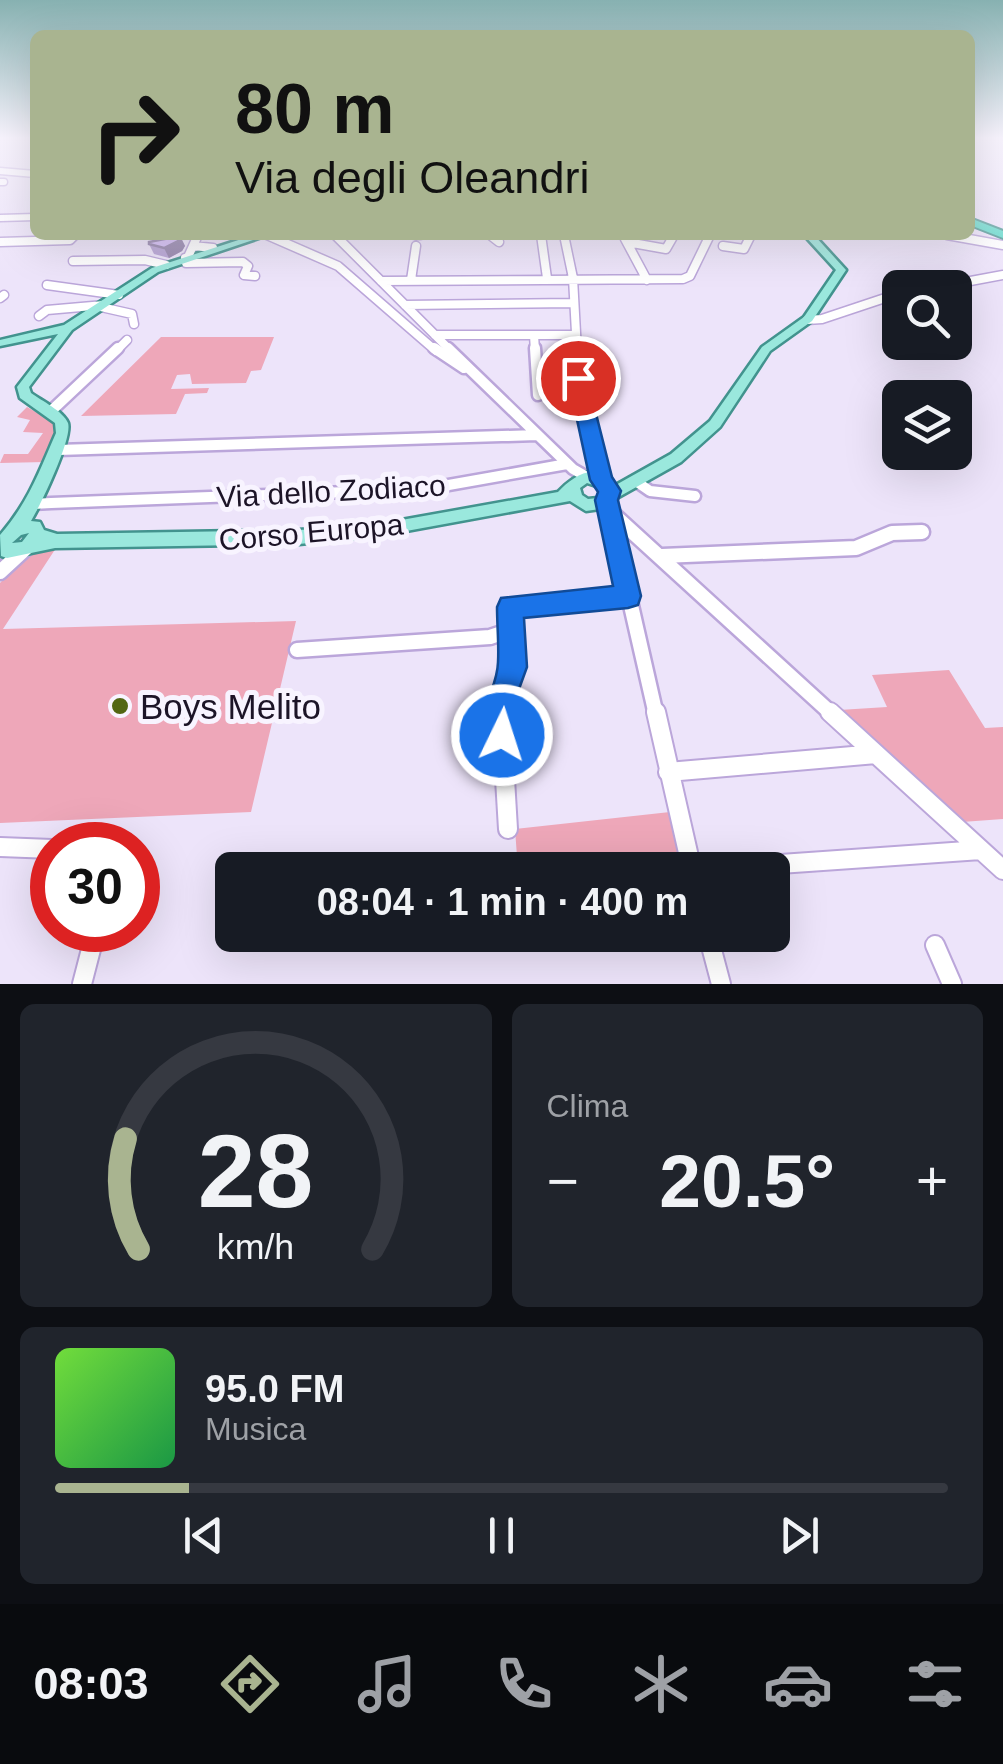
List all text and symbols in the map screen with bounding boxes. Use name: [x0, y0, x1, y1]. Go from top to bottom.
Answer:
icon: right: [70, 70, 200, 200]
text: 80 m: [235, 70, 395, 148]
text: Via degli Oleandri: [235, 152, 589, 203]
map controls: [882, 270, 972, 470]
button: search: [882, 270, 972, 360]
pin: [536, 336, 621, 421]
icon: arrive: [551, 351, 606, 406]
button: layers: [882, 380, 972, 470]
street label: Via dello Zodiaco: [215, 469, 447, 513]
street label: Corso Europa: [217, 507, 405, 557]
position arrow: [450, 683, 554, 787]
place label: Boys Melito: [140, 687, 321, 726]
marker: Boys Melito: [109, 695, 131, 717]
speed limit sign: 30: [30, 822, 160, 952]
text: 08:04 · 1 min · 400 m: [317, 881, 688, 923]
text: Clima: [547, 1088, 628, 1124]
text: 28: [198, 1113, 314, 1229]
text: 20.5°: [659, 1139, 835, 1223]
text: −: [547, 1150, 579, 1212]
text: +: [916, 1150, 948, 1212]
text: km/h: [217, 1227, 294, 1267]
text: 95.0 FM: [205, 1368, 344, 1410]
text: Musica: [205, 1411, 306, 1447]
icon: previous: [176, 1508, 231, 1563]
icon: pause: [474, 1508, 529, 1563]
icon: next: [772, 1508, 827, 1563]
icon: directions: [215, 1649, 285, 1719]
icon: music: [352, 1649, 422, 1719]
icon: phone: [489, 1649, 559, 1719]
icon: climate: [626, 1649, 696, 1719]
icon: car: [763, 1649, 833, 1719]
icon: filters: [900, 1649, 970, 1719]
text: 08:03: [33, 1658, 149, 1709]

